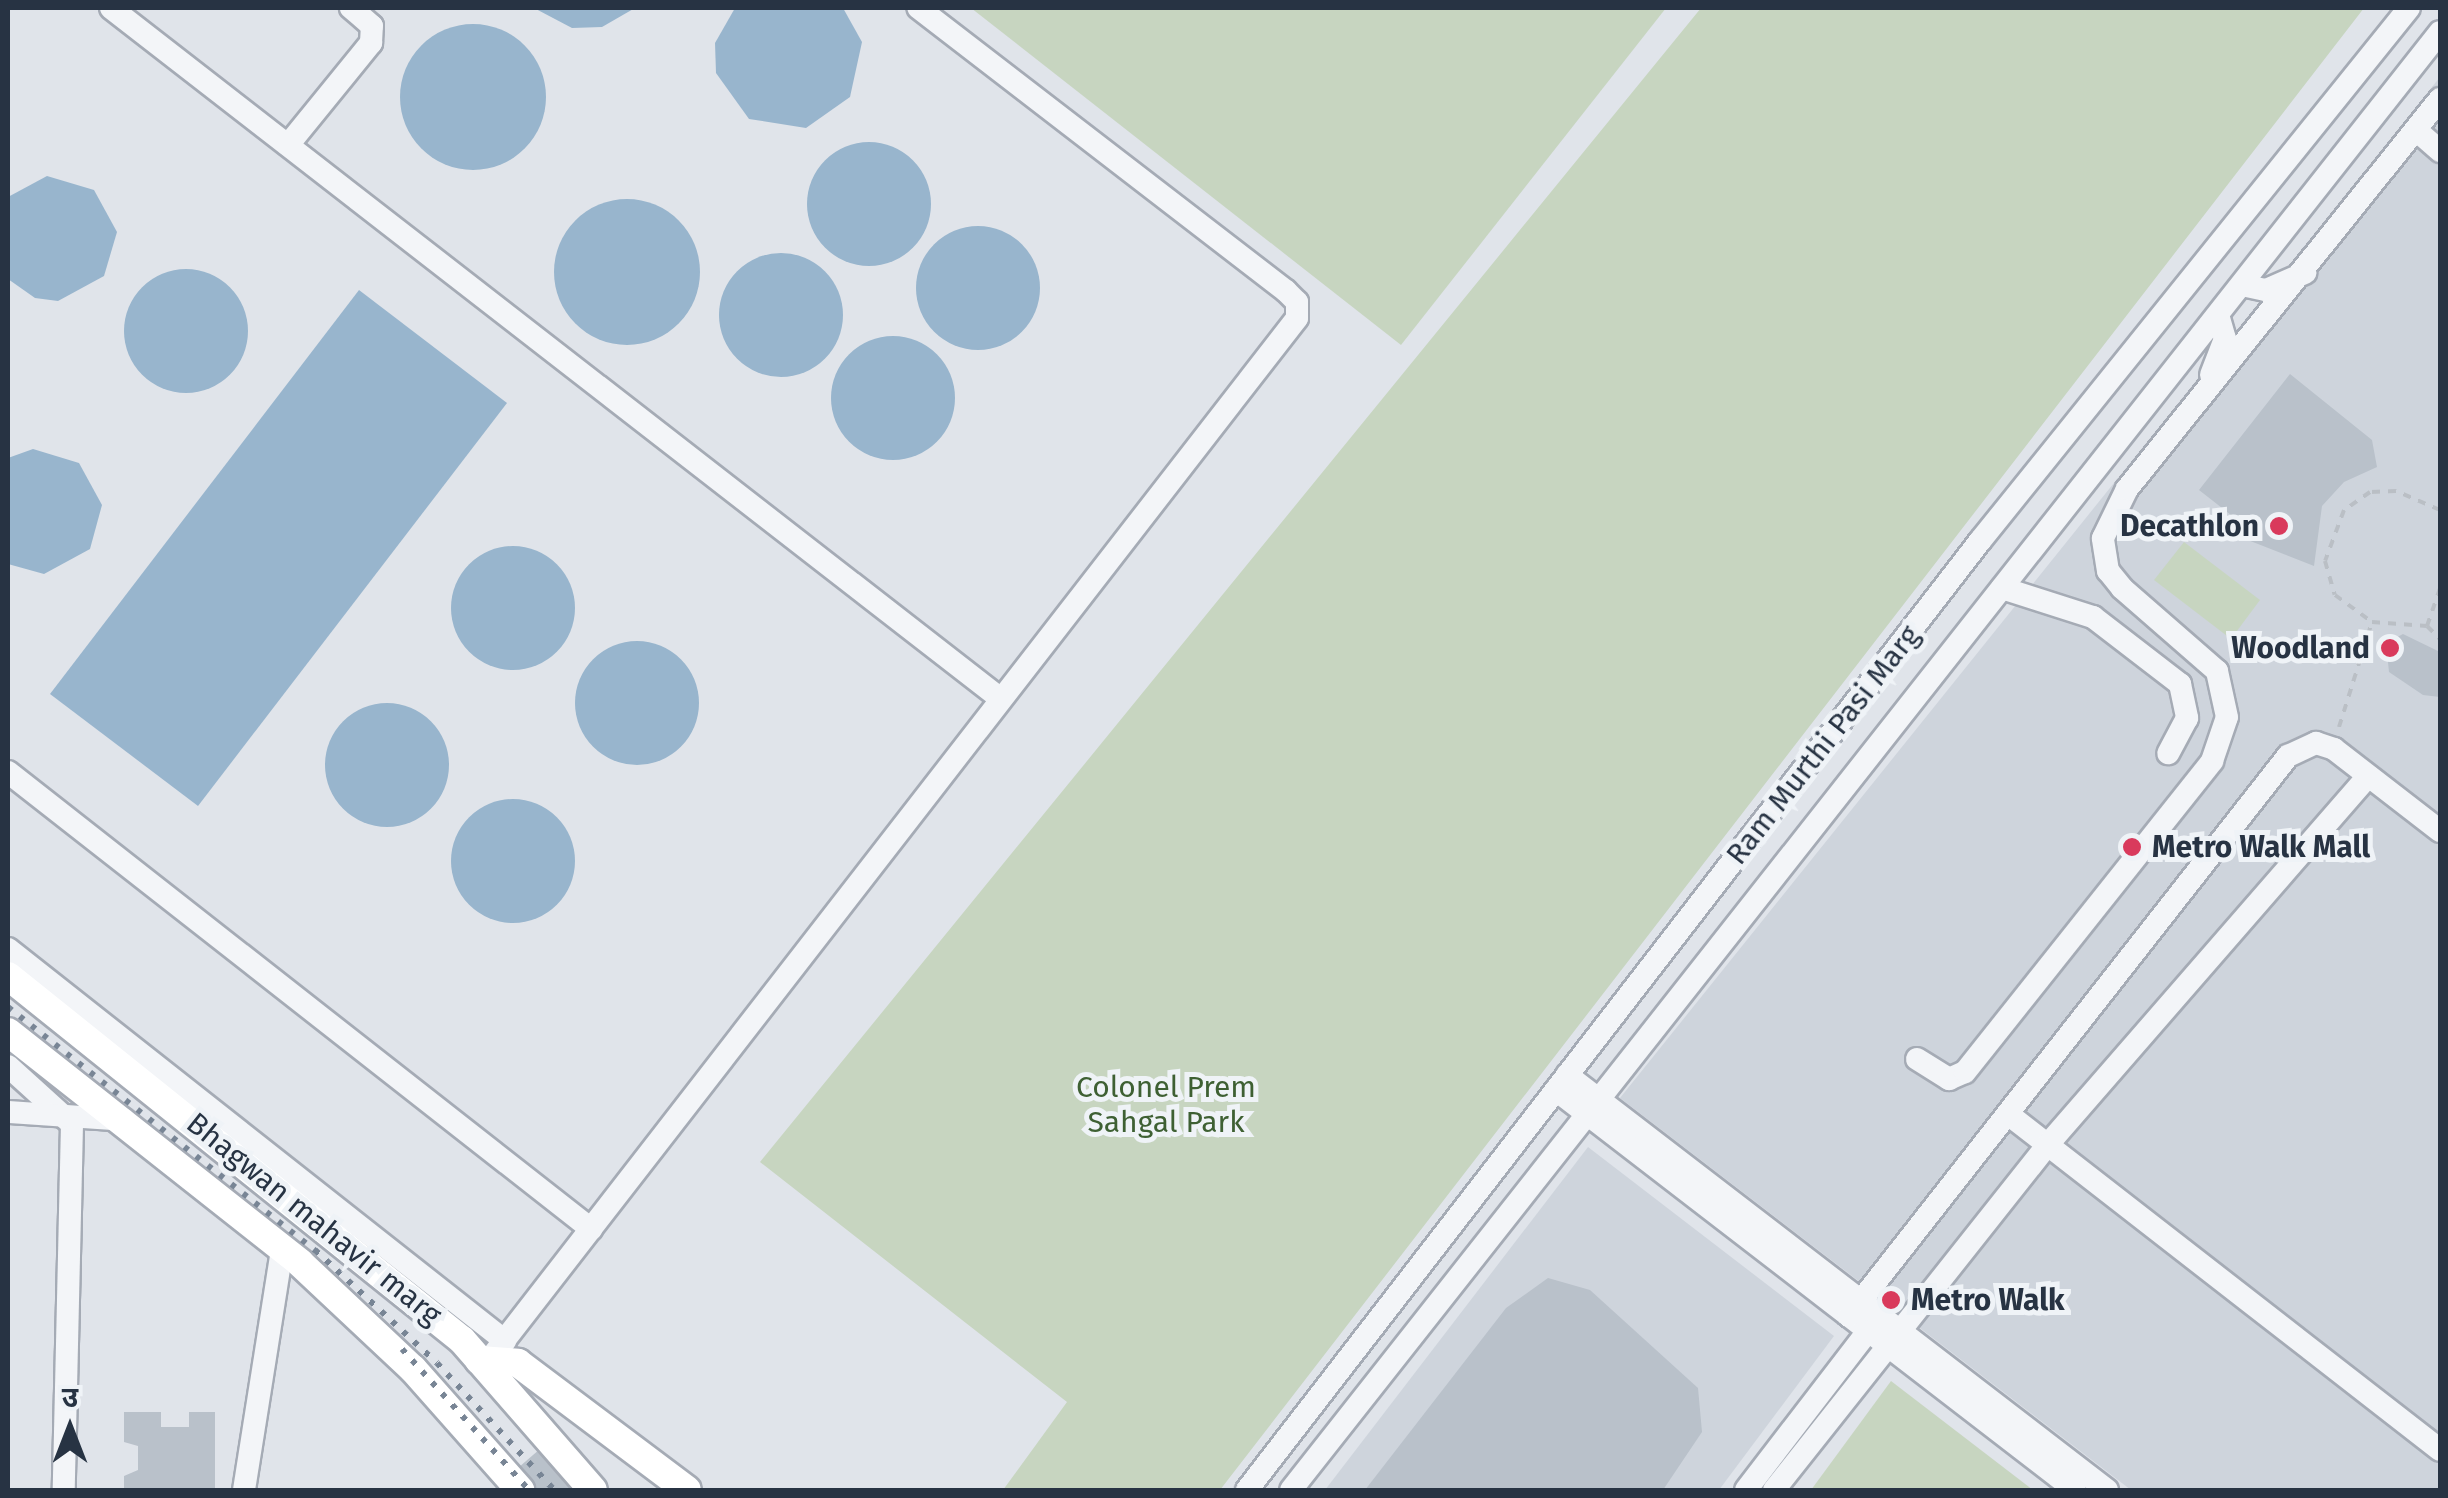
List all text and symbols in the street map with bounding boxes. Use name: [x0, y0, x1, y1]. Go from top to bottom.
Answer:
place label: Decathlon: [2120, 508, 2259, 544]
marker: Decathlon: [2268, 515, 2290, 537]
street label: Ram Murthi Pasi Marg: [1718, 618, 1928, 872]
place label: Woodland: [2231, 630, 2370, 666]
marker: Woodland: [2379, 637, 2401, 659]
place label: Metro Walk Mall: [2152, 829, 2370, 865]
marker: Metro Walk Mall: [2121, 836, 2143, 858]
park label: Colonel Prem Sahgal Park: [1076, 1069, 1256, 1140]
street label: Bhagwan mahavir marg: [179, 1105, 449, 1333]
place label: Metro Walk: [1911, 1282, 2065, 1318]
marker: Metro Walk: [1880, 1289, 1902, 1311]
north arrow: [20, 1378, 120, 1478]
text: उ: [62, 1381, 78, 1414]

